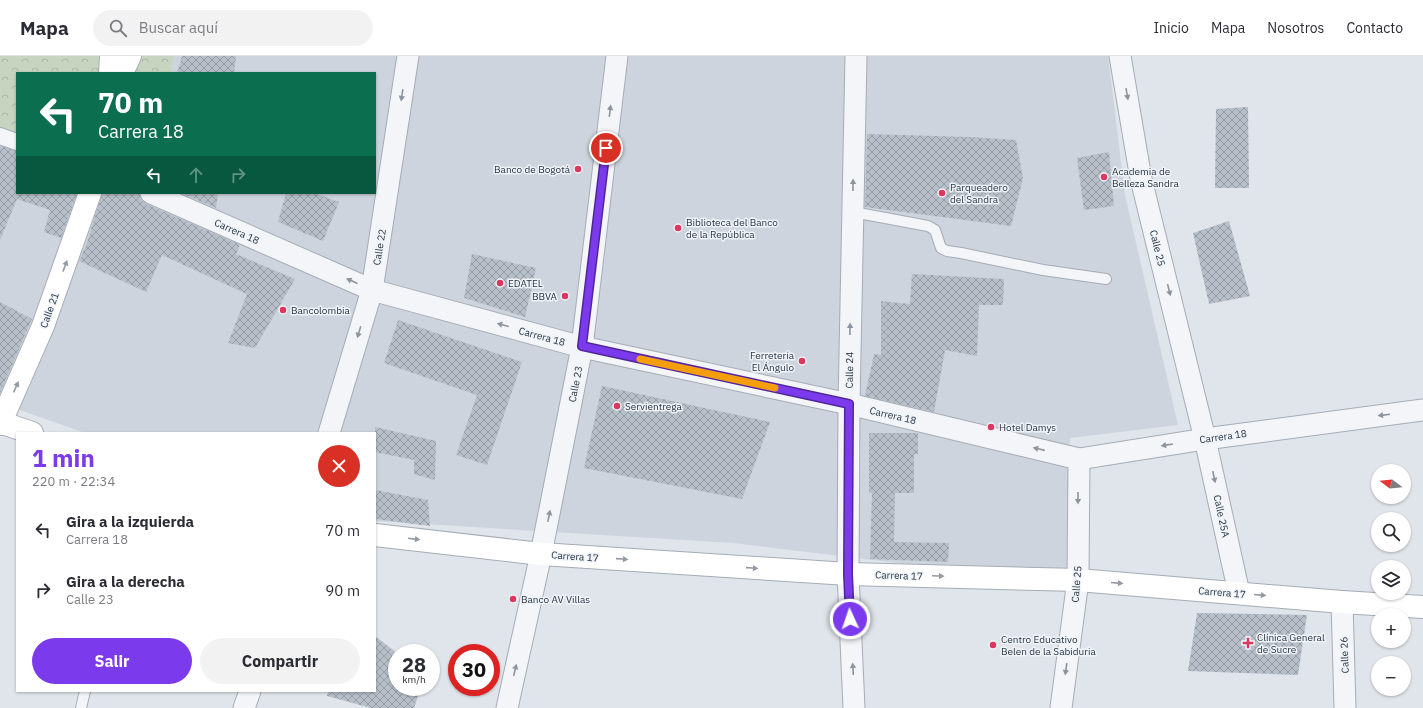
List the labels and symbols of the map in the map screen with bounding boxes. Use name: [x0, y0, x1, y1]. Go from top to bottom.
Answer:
one-way arrow: [399, 88, 405, 101]
one-way arrow: [1124, 88, 1130, 101]
one-way arrow: [607, 105, 613, 117]
pin: [589, 131, 623, 165]
place label: Banco de Bogotá: [494, 163, 571, 176]
marker: Banco de Bogotá: [573, 164, 583, 174]
place label: Academia de Belleza Sandra: [1112, 165, 1179, 190]
marker: Academia de Belleza Sandra: [1099, 172, 1109, 182]
one-way arrow: [850, 179, 857, 191]
place label: Parqueadero del Sandra: [950, 181, 1008, 206]
marker: Parqueadero del Sandra: [937, 188, 947, 198]
street label: Carrera 18: [212, 216, 261, 247]
place label: Biblioteca del Banco de la República: [686, 216, 778, 241]
marker: Biblioteca del Banco de la República: [673, 223, 683, 233]
street label: Calle 22: [370, 228, 389, 266]
street label: Calle 25: [1147, 229, 1168, 268]
one-way arrow: [62, 260, 68, 272]
place label: EDATEL: [508, 277, 543, 290]
one-way arrow: [346, 278, 357, 284]
marker: EDATEL: [495, 278, 505, 288]
one-way arrow: [1166, 284, 1172, 296]
place label: BBVA: [532, 290, 558, 303]
street label: Calle 21: [37, 291, 62, 330]
marker: BBVA: [560, 291, 570, 301]
place label: Bancolombia: [291, 304, 350, 317]
marker: Bancolombia: [278, 305, 288, 315]
one-way arrow: [497, 322, 509, 328]
one-way arrow: [847, 322, 853, 335]
street label: Carrera 18: [517, 324, 567, 349]
one-way arrow: [356, 327, 362, 339]
place label: Ferretería El Ángulo: [750, 349, 795, 374]
street label: Calle 24: [843, 351, 856, 389]
marker: Ferretería El Ángulo: [797, 356, 807, 366]
street label: Calle 23: [566, 365, 585, 403]
one-way arrow: [14, 380, 20, 392]
place label: Servientrega: [625, 400, 683, 413]
marker: Servientrega: [612, 401, 622, 411]
street label: Carrera 18: [868, 404, 918, 427]
one-way arrow: [1378, 412, 1390, 418]
place label: Hotel Damys: [999, 421, 1056, 434]
marker: Hotel Damys: [986, 422, 996, 432]
street label: Carrera 18: [1199, 427, 1248, 446]
one-way arrow: [1161, 442, 1173, 448]
one-way arrow: [1033, 446, 1045, 452]
north arrow: [1371, 464, 1411, 504]
one-way arrow: [1211, 471, 1217, 483]
one-way arrow: [1075, 492, 1081, 505]
street label: Calle 25A: [1211, 494, 1232, 539]
one-way arrow: [546, 510, 552, 522]
one-way arrow: [408, 536, 420, 542]
street label: Carrera 17: [551, 548, 599, 565]
one-way arrow: [616, 556, 628, 563]
one-way arrow: [746, 564, 758, 571]
street label: Calle 25: [1068, 565, 1085, 603]
street label: Carrera 17: [875, 568, 923, 583]
one-way arrow: [932, 573, 944, 580]
one-way arrow: [1111, 580, 1123, 587]
street label: Carrera 17: [1198, 584, 1246, 601]
one-way arrow: [1254, 591, 1266, 598]
place label: Banco AV Villas: [521, 593, 590, 606]
marker: Banco AV Villas: [508, 594, 518, 604]
position arrow: [829, 598, 871, 640]
place label: Clínica General de Sucre: [1257, 631, 1325, 656]
place label: Centro Educativo Belen de la Sabiduria: [1001, 633, 1096, 658]
street label: Calle 26: [1337, 636, 1352, 674]
marker: Clínica General de Sucre: [1242, 637, 1254, 649]
marker: Centro Educativo Belen de la Sabiduria: [988, 640, 998, 650]
speed limit sign: 30: [448, 644, 500, 696]
one-way arrow: [849, 663, 856, 675]
one-way arrow: [1063, 663, 1069, 675]
one-way arrow: [513, 664, 519, 676]

